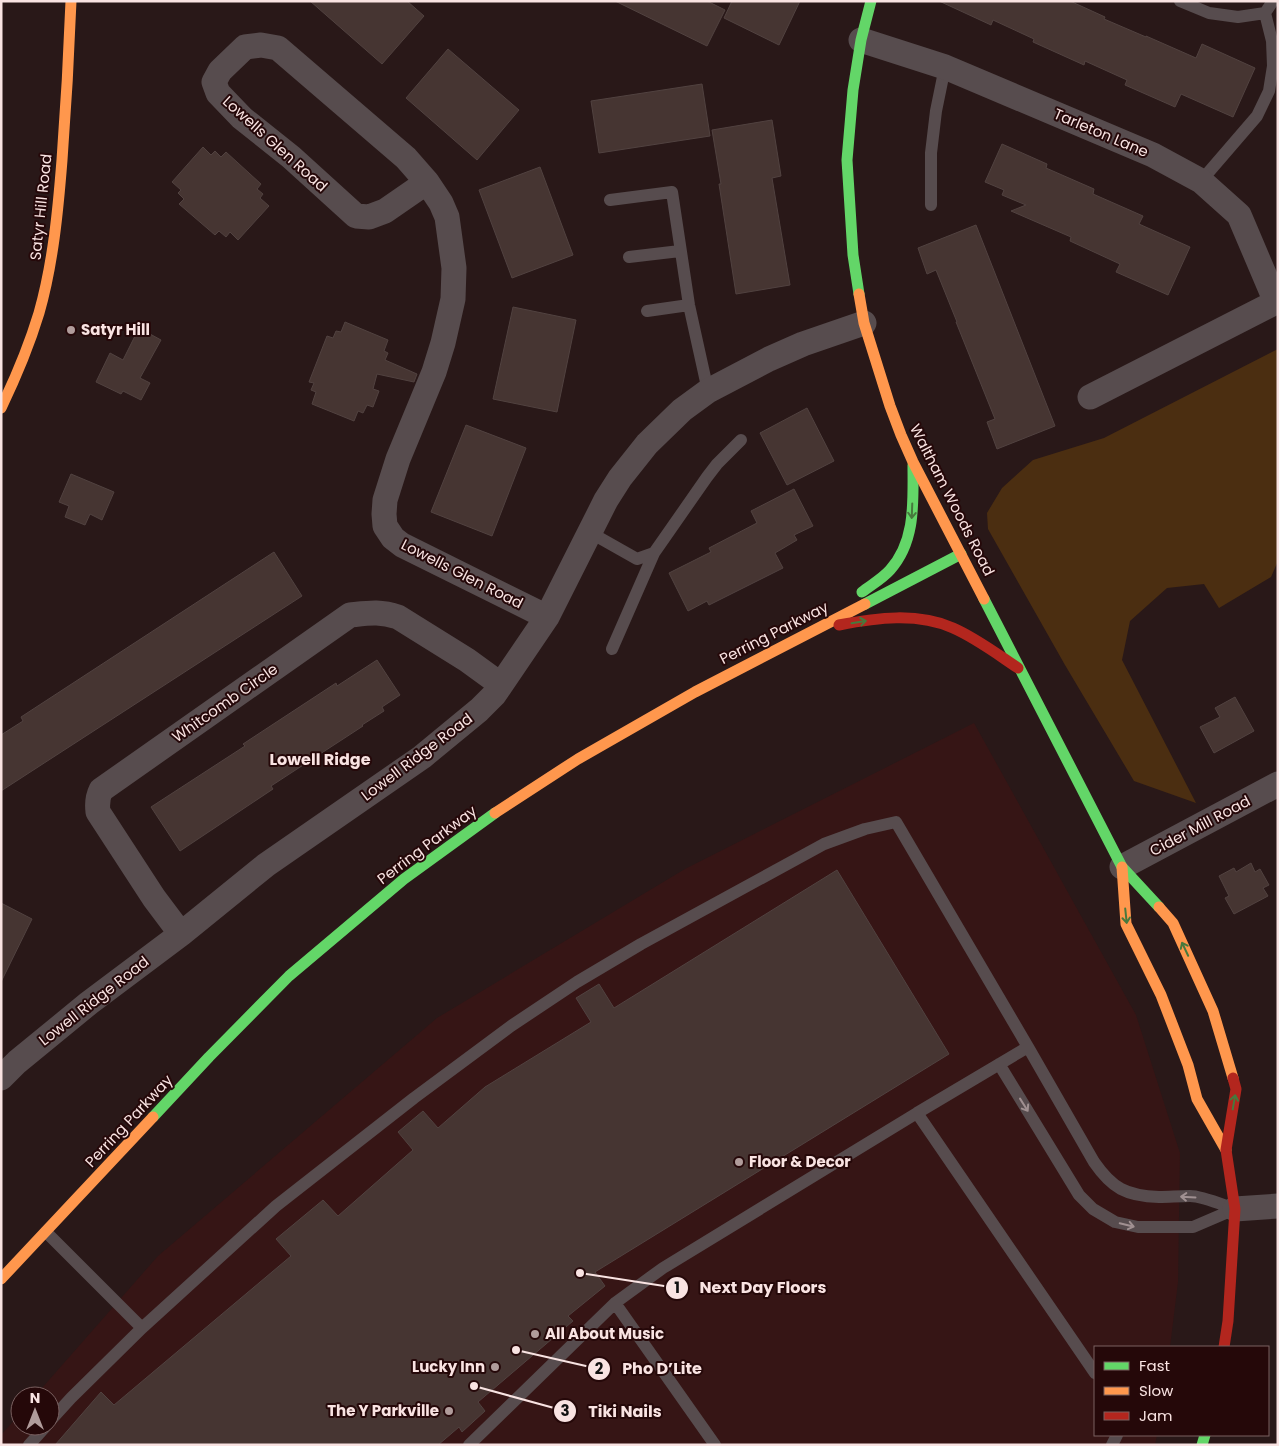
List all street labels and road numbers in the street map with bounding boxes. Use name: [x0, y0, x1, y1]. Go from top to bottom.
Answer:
street label: Lowells Glen Road: [218, 91, 332, 196]
street label: Tarleton Lane: [1051, 103, 1152, 162]
street label: Satyr Hill Road: [24, 153, 57, 261]
street label: Waltham Woods Road: [905, 420, 1000, 579]
street label: Lowells Glen Road: [398, 534, 527, 613]
street label: Perring Parkway: [716, 596, 832, 669]
street label: Whitcomb Circle: [168, 658, 282, 747]
street label: Lowell Ridge Road: [357, 708, 477, 805]
street label: Cider Mill Road: [1146, 790, 1254, 861]
street label: Perring Parkway: [373, 800, 481, 889]
street label: Lowell Ridge Road: [34, 951, 153, 1050]
street label: Perring Parkway: [80, 1069, 177, 1172]

